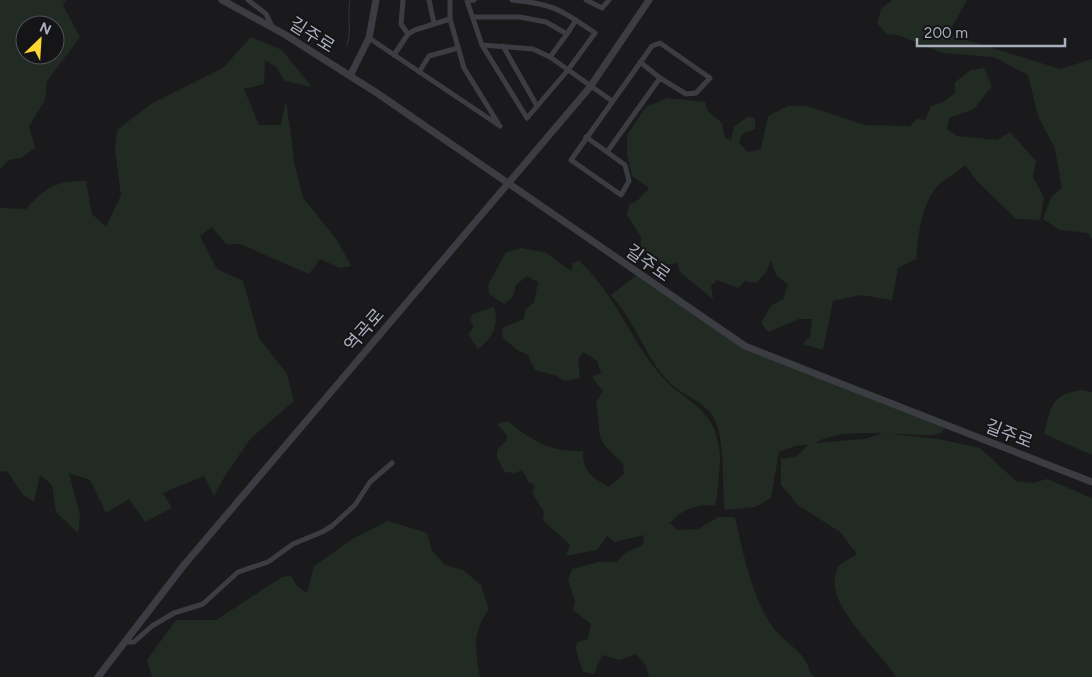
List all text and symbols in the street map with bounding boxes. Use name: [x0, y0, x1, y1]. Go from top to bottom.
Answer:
street label: 길주로: [285, 13, 339, 57]
north arrow: [15, 15, 65, 65]
scale bar: [917, 15, 1064, 47]
text: N: [37, 19, 54, 39]
text: 200 m: [924, 24, 968, 42]
street label: 길주로: [621, 240, 675, 286]
street label: 역곡로: [339, 304, 389, 356]
street label: 길주로: [982, 415, 1036, 453]

